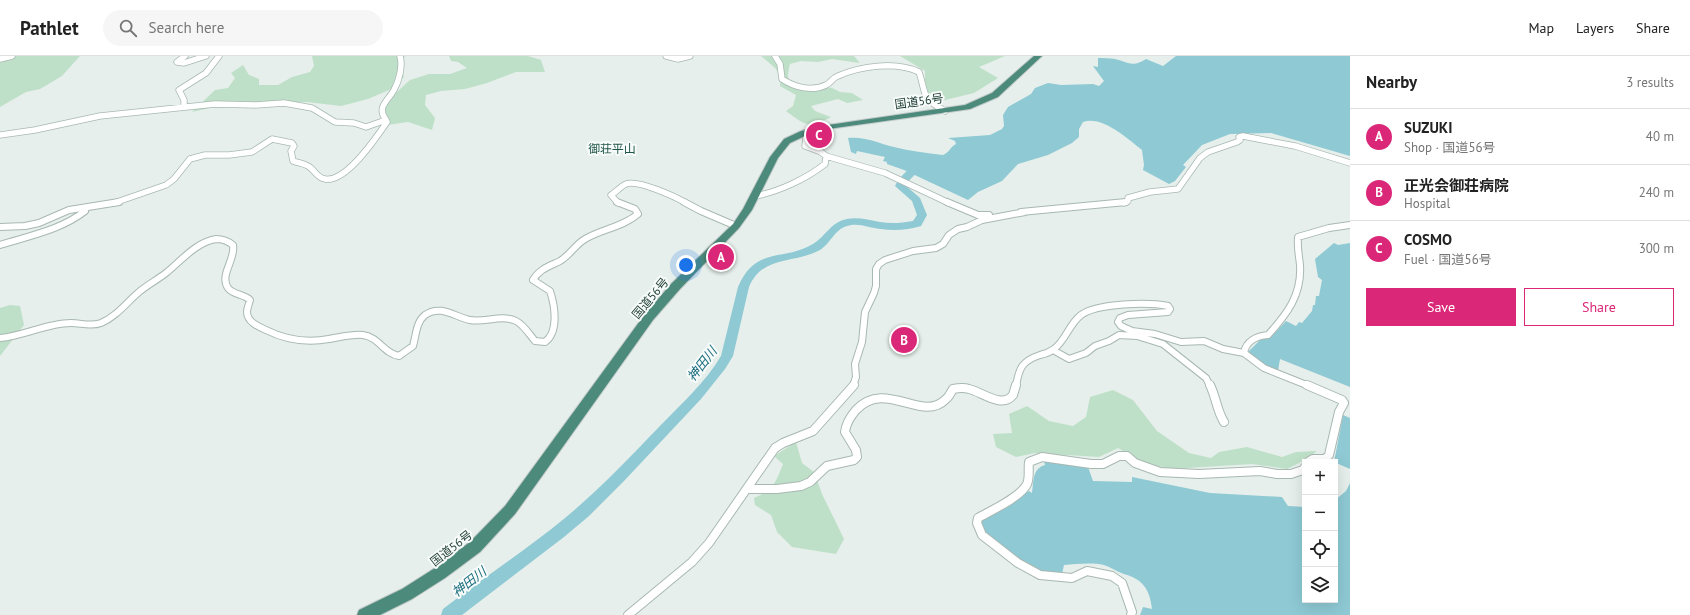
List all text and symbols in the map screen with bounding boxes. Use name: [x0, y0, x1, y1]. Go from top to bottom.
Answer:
search box: [103, 10, 383, 46]
text: Pathlet: [20, 16, 79, 40]
icon: search: [117, 17, 139, 39]
text: Search here: [149, 18, 224, 37]
text: Map: [1528, 19, 1554, 37]
text: Layers: [1576, 19, 1614, 37]
text: Share: [1636, 19, 1670, 37]
text: Nearby: [1366, 71, 1417, 93]
text: 3 results: [1626, 74, 1674, 91]
street label: 国道56号: [894, 90, 944, 112]
text: SUZUKI: [1404, 118, 1452, 137]
pin: C: [806, 120, 832, 150]
text: A: [1375, 128, 1383, 145]
text: 40 m: [1646, 128, 1674, 145]
text: Shop · 国道56号: [1404, 139, 1496, 156]
district label: 御荘平山: [588, 141, 636, 156]
text: 正光会御荘病院: [1404, 176, 1509, 195]
text: B: [1375, 184, 1383, 201]
text: 240 m: [1639, 184, 1674, 201]
text: Hospital: [1404, 195, 1450, 212]
text: COSMO: [1404, 230, 1452, 249]
text: C: [1375, 240, 1383, 257]
text: 300 m: [1639, 240, 1674, 257]
pin: A: [708, 242, 734, 272]
text: Fuel · 国道56号: [1404, 251, 1492, 268]
your location: [676, 255, 696, 275]
street label: 国道56号: [628, 274, 672, 322]
button: Save: [1366, 288, 1516, 326]
button: Share: [1524, 288, 1674, 326]
pin: B: [891, 325, 917, 355]
water label: 神田川: [683, 342, 722, 385]
map controls: [1302, 459, 1338, 603]
button: +: [1302, 459, 1338, 495]
button: −: [1302, 495, 1338, 531]
street label: 国道56号: [427, 527, 475, 569]
button: locate: [1302, 531, 1338, 567]
water label: 神田川: [448, 562, 491, 601]
button: layers: [1302, 567, 1338, 603]

